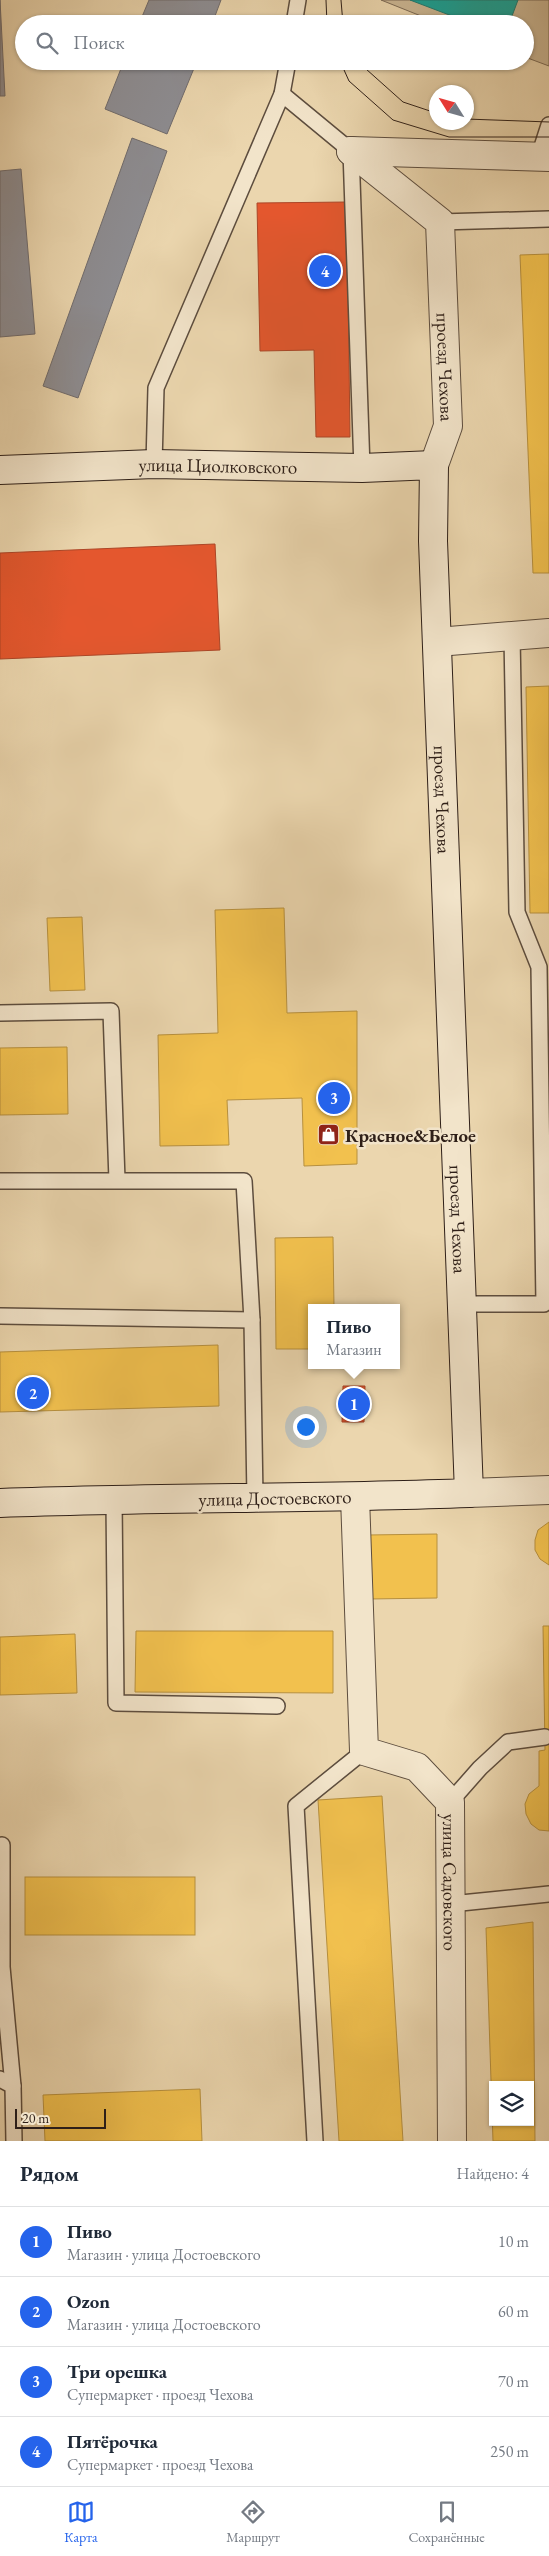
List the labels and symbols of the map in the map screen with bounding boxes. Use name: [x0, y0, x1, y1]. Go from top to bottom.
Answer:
north arrow: [429, 85, 474, 130]
pin: 4: [309, 252, 341, 290]
street label: проезд Чехова: [431, 312, 460, 422]
street label: улица Циолковского: [138, 451, 298, 479]
street label: проезд Чехова: [428, 745, 457, 855]
pin: 3: [318, 1079, 350, 1117]
shop icon: Красное&Белое: [317, 1123, 341, 1147]
place label: Красное&Белое: [345, 1123, 476, 1148]
street label: проезд Чехова: [444, 1165, 473, 1274]
pin: 2: [17, 1374, 49, 1412]
pin: 1: [338, 1385, 370, 1423]
your location: [293, 1414, 319, 1440]
street label: улица Достоевского: [198, 1484, 352, 1512]
street label: улица Садовского: [438, 1814, 463, 1951]
scale bar: [15, 2106, 106, 2129]

